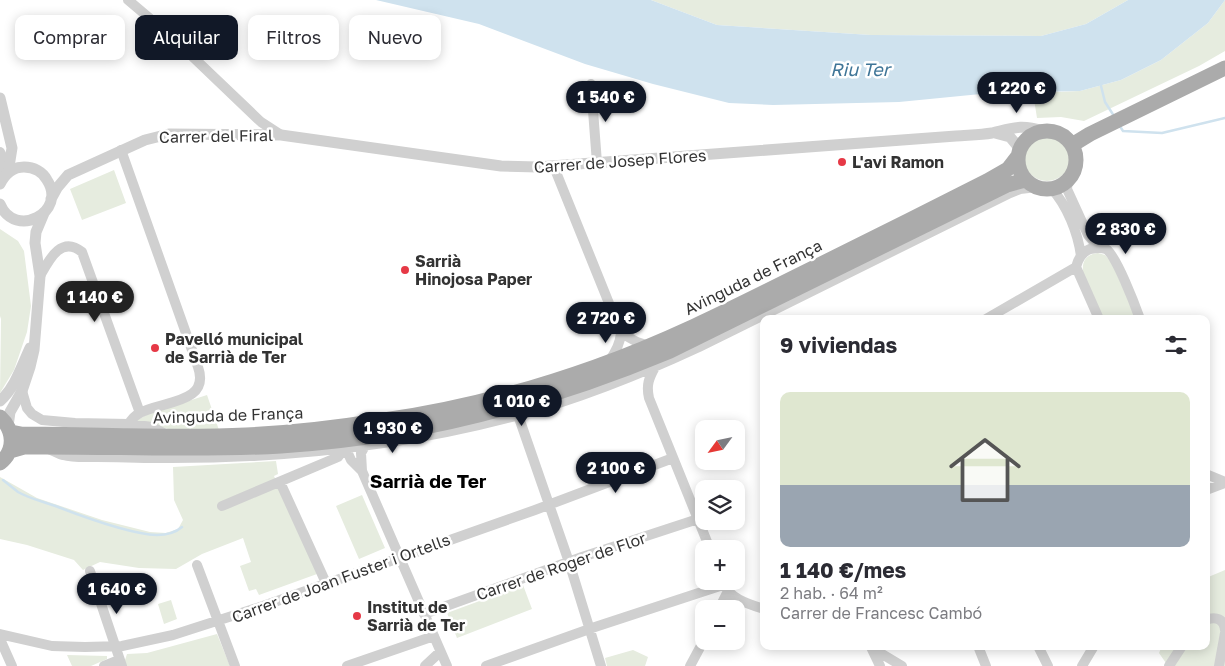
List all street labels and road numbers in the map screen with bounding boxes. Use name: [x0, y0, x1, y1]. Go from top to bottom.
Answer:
street label: Carrer del Firal: [159, 125, 273, 147]
street label: Carrer de Josep Flores: [533, 145, 707, 177]
street label: Avinguda de França: [681, 235, 825, 319]
street label: Avinguda de França: [152, 402, 304, 428]
street label: Carrer de Roger de Flor: [474, 528, 648, 604]
street label: Carrer de Joan Fuster i Ortells: [229, 529, 453, 627]

